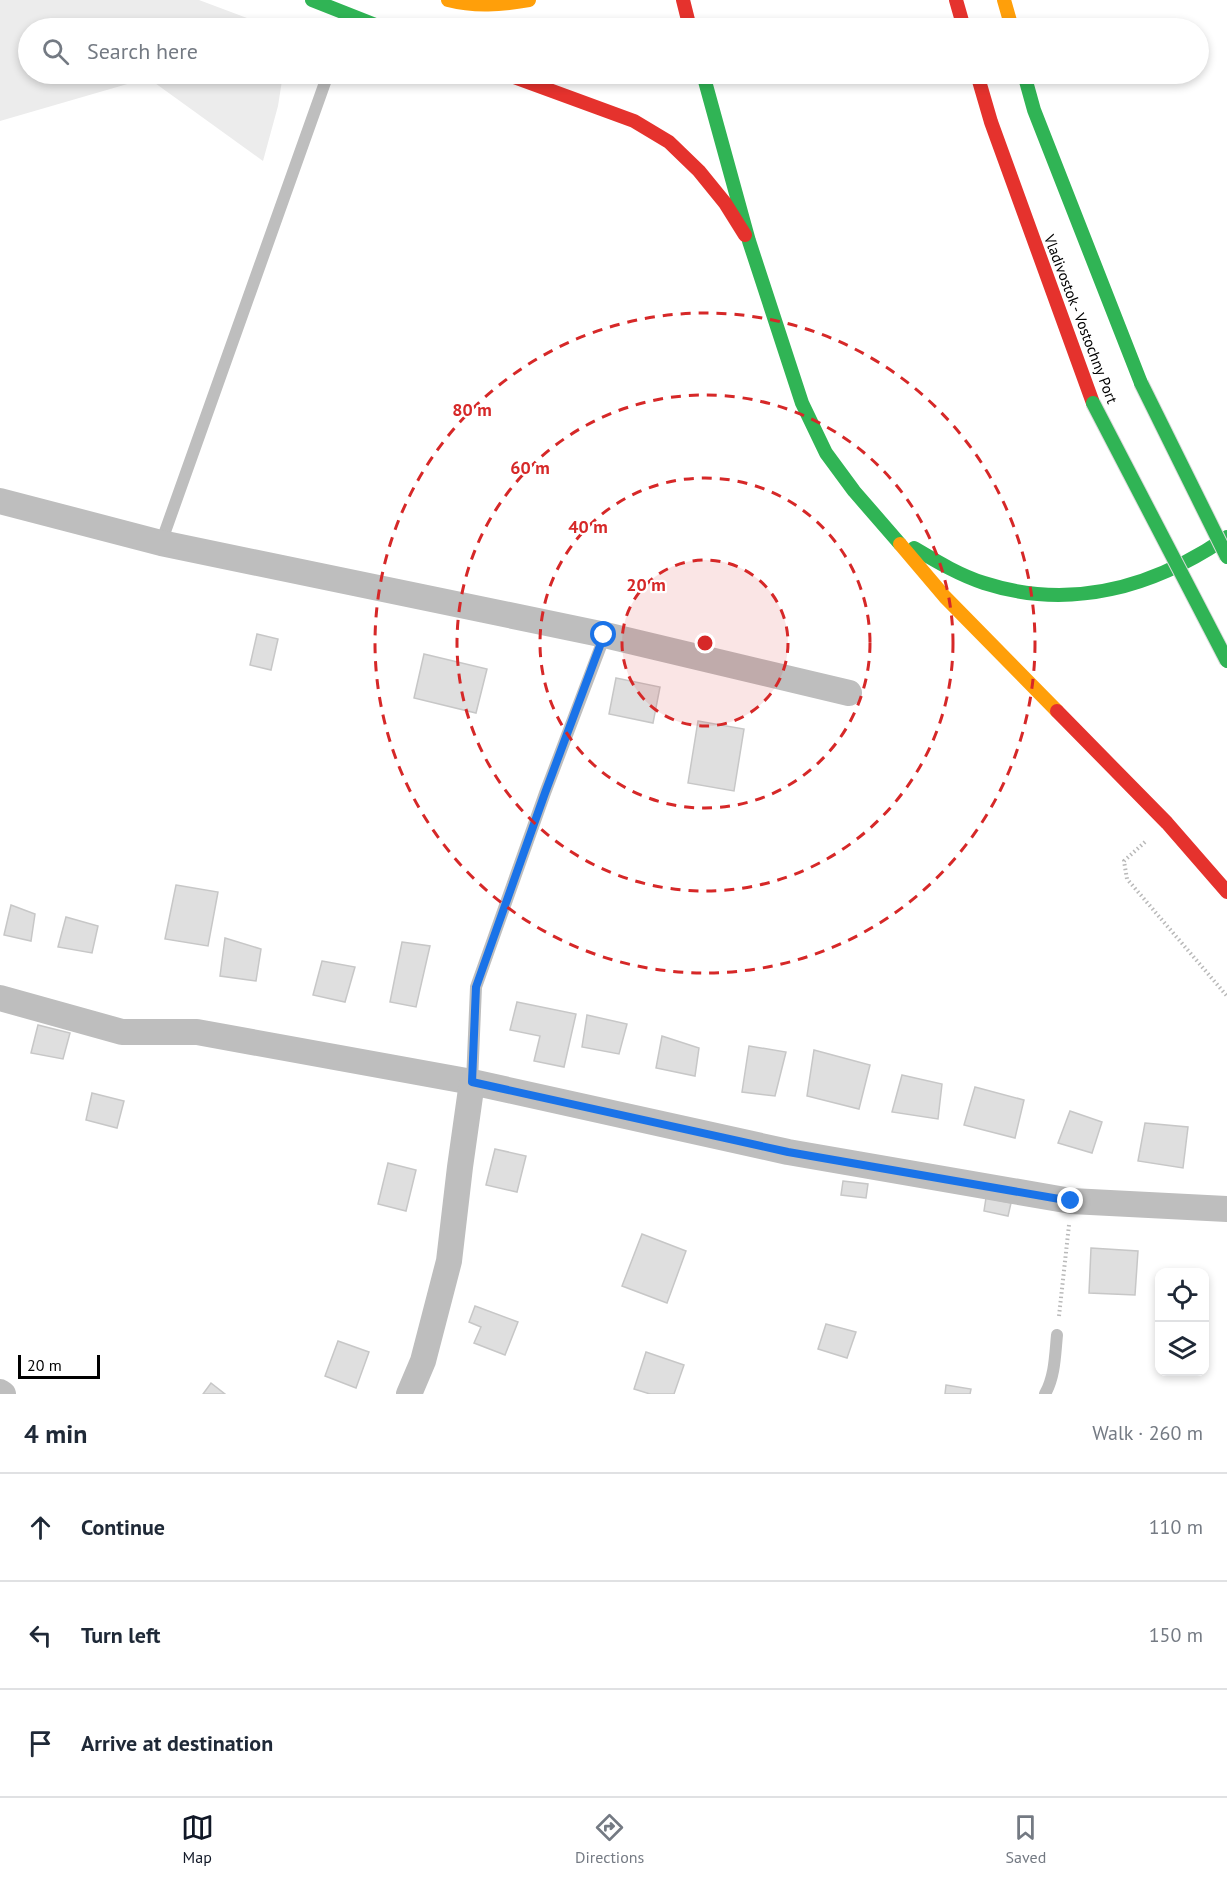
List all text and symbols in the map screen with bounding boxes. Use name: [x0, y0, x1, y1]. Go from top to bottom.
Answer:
search box: [18, 18, 1209, 84]
icon: search: [39, 35, 72, 68]
text: Search here: [87, 37, 198, 65]
street label: Vladivostok - Vostochny Port: [1040, 231, 1122, 406]
text: 80 m: [452, 398, 492, 421]
text: 60 m: [510, 456, 550, 479]
text: 40 m: [568, 515, 608, 538]
text: 20 m: [626, 573, 666, 596]
route start: [590, 621, 616, 647]
centre of rings: [695, 633, 715, 653]
route end: [1057, 1187, 1083, 1213]
map controls: [1155, 1268, 1209, 1376]
button: locate: [1155, 1268, 1209, 1322]
button: layers: [1155, 1322, 1209, 1376]
scale bar: [18, 1352, 100, 1380]
text: 20 m: [27, 1355, 62, 1375]
text: 4 min: [24, 1417, 87, 1450]
text: Walk · 260 m: [1092, 1420, 1203, 1446]
icon: ahead: [24, 1511, 57, 1544]
text: Continue: [81, 1513, 165, 1541]
text: 110 m: [1149, 1514, 1203, 1540]
icon: left: [24, 1619, 57, 1652]
text: Turn left: [81, 1621, 161, 1649]
text: 150 m: [1149, 1622, 1203, 1648]
icon: arrive: [24, 1727, 57, 1760]
text: Arrive at destination: [81, 1729, 273, 1757]
tab: Map: [181, 1811, 214, 1867]
tab: Directions: [575, 1811, 644, 1867]
tab: Saved: [1006, 1811, 1046, 1867]

